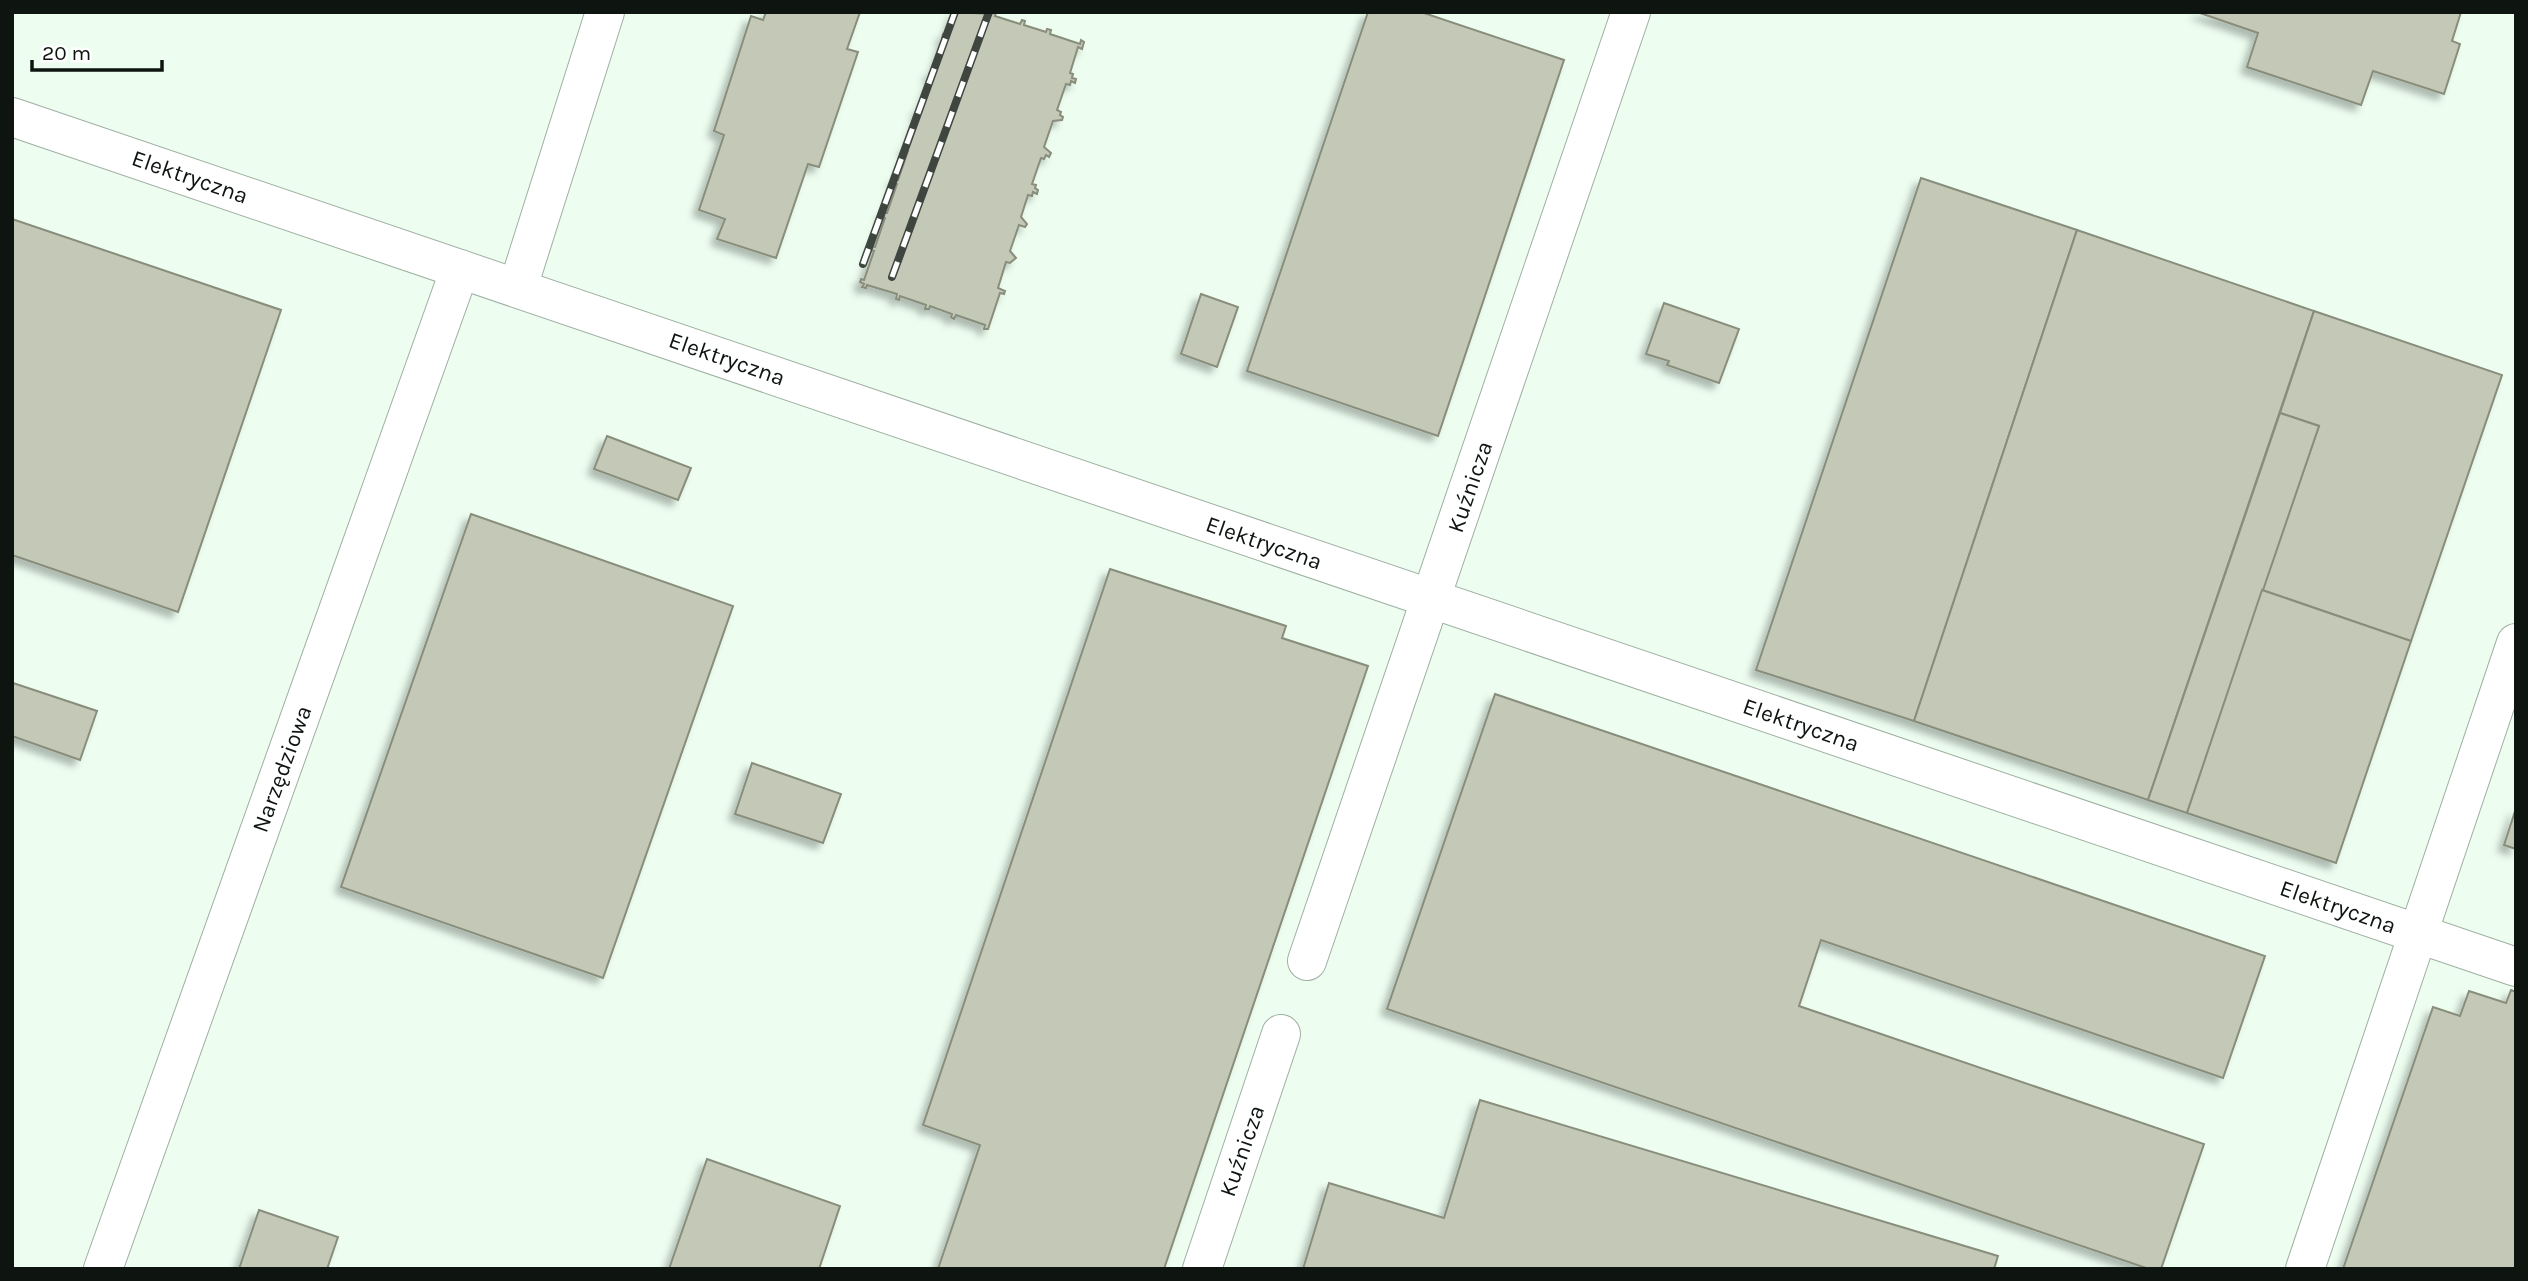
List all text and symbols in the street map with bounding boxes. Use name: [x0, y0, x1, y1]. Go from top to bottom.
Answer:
scale bar: [32, 28, 161, 72]
text: 20 m: [42, 41, 91, 65]
street label: Elektryczna: [128, 145, 252, 209]
street label: Elektryczna: [665, 327, 789, 391]
street label: Kuźnicza: [1442, 438, 1498, 536]
street label: Elektryczna: [1202, 511, 1326, 575]
street label: Elektryczna: [1739, 693, 1863, 757]
street label: Narzędziowa: [247, 702, 317, 836]
street label: Elektryczna: [2276, 875, 2400, 939]
street label: Kuźnicza: [1214, 1102, 1270, 1200]

